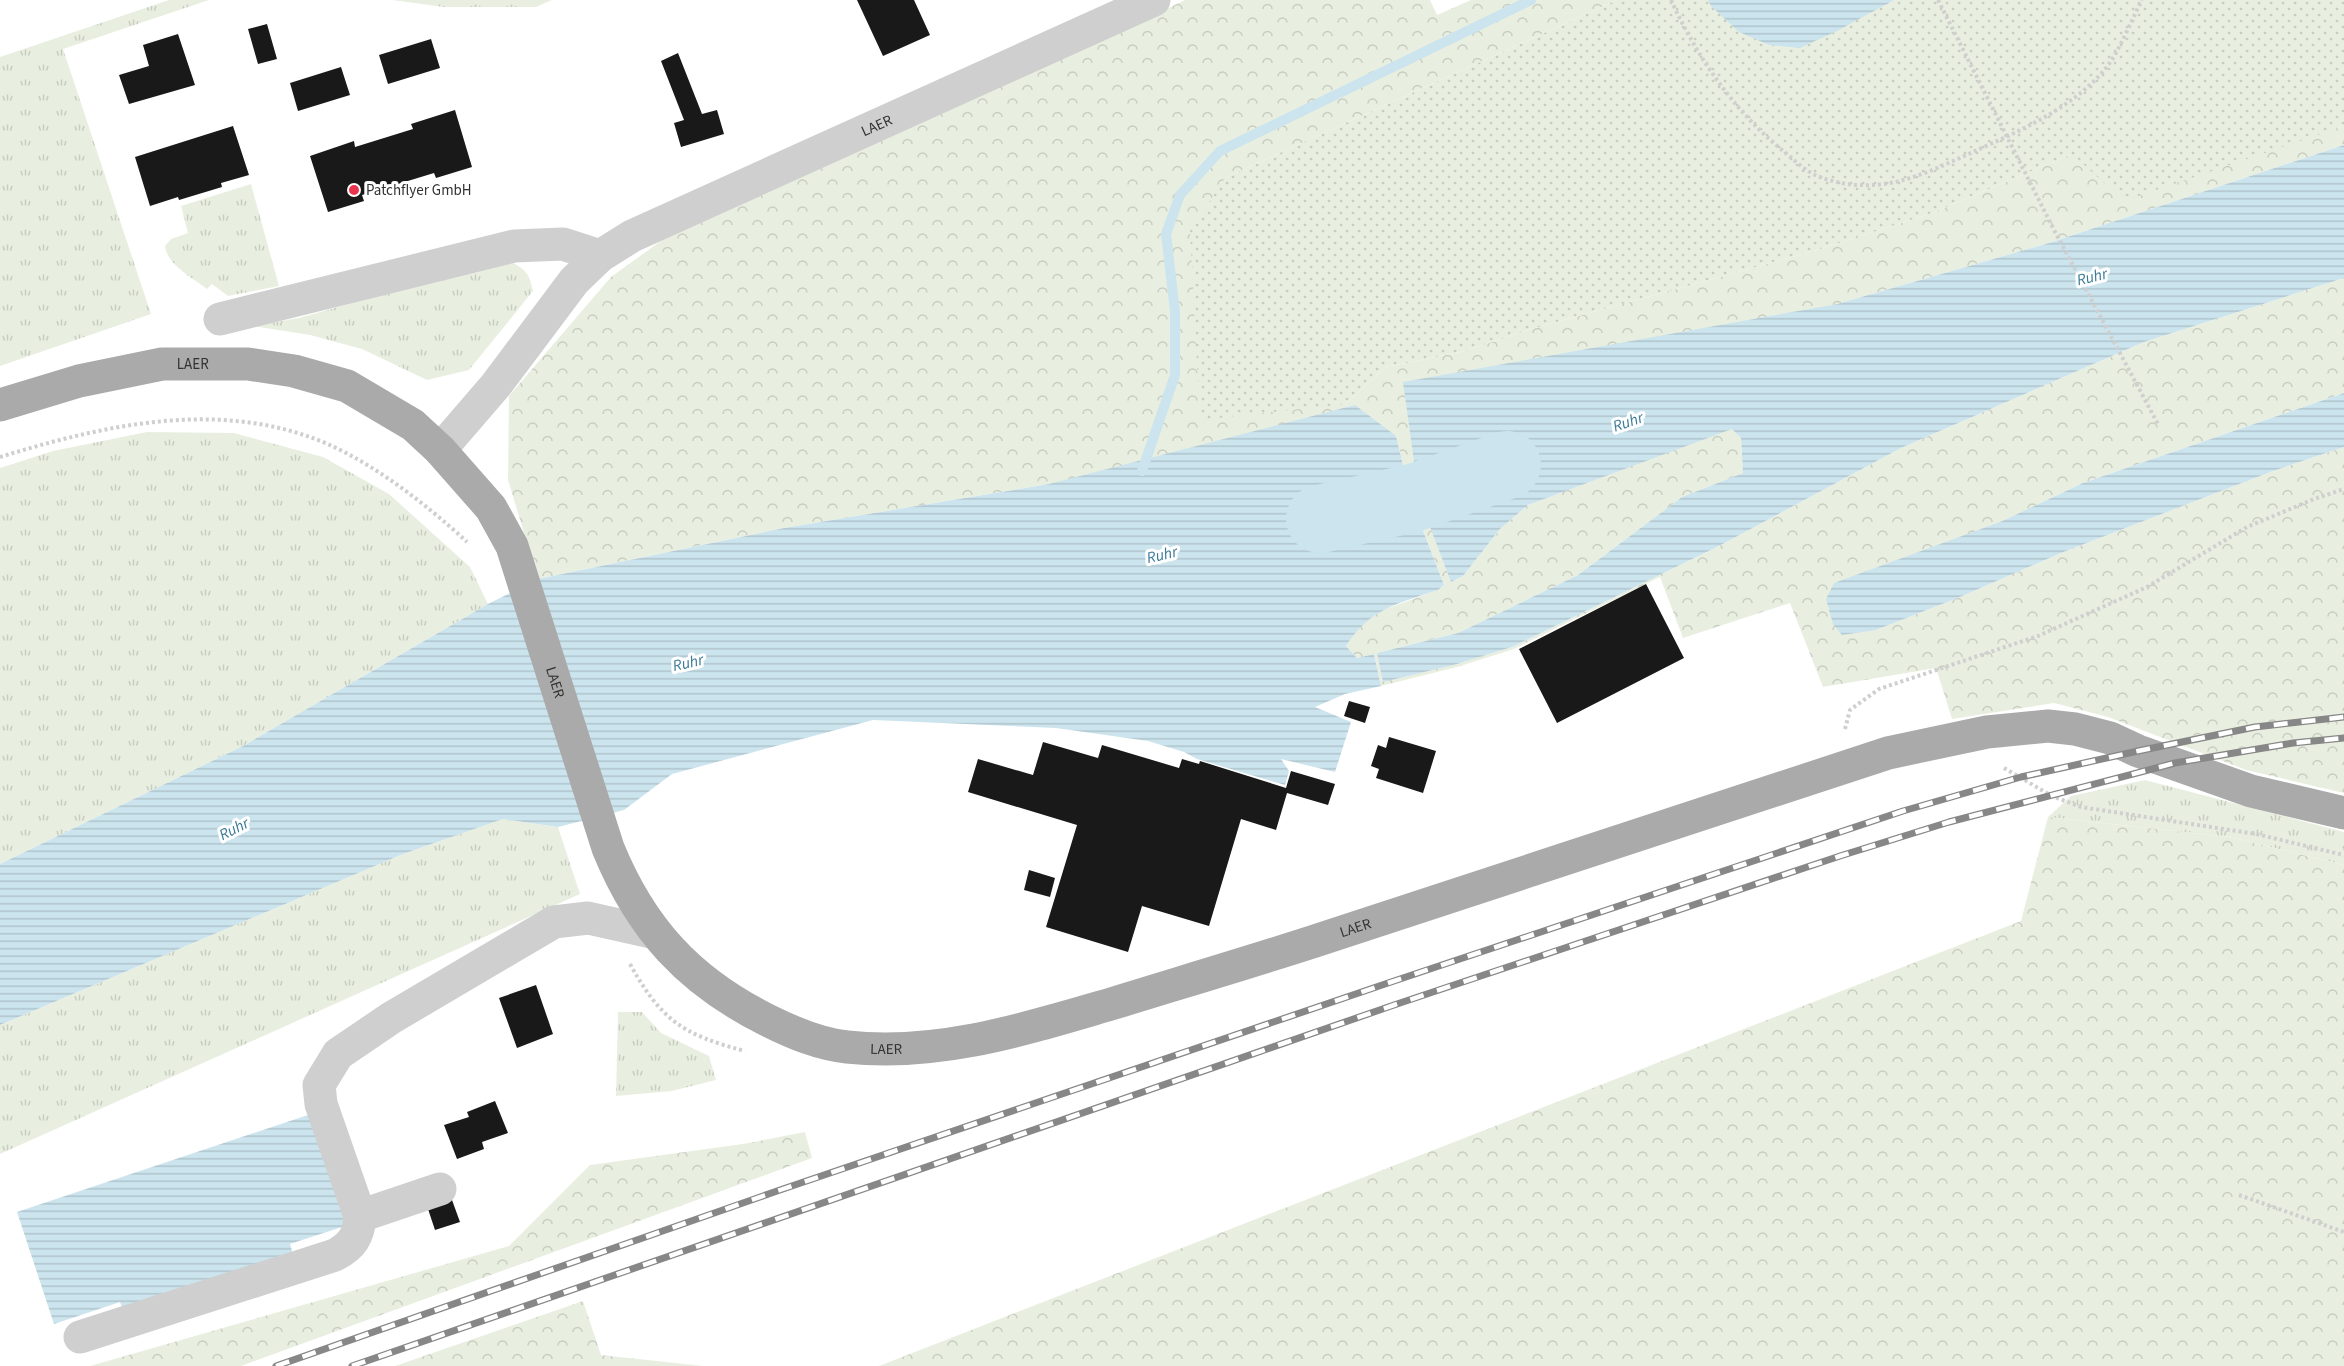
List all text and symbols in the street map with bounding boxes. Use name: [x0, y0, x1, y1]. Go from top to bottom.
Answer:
street label: LAER: [858, 109, 896, 142]
place label: Patchflyer GmbH: [366, 180, 472, 201]
marker: Patchflyer GmbH: [347, 183, 361, 197]
water label: Ruhr: [2074, 262, 2111, 291]
street label: LAER: [177, 354, 209, 375]
water label: Ruhr: [1610, 406, 1648, 437]
water label: Ruhr: [1144, 540, 1181, 569]
water label: Ruhr: [670, 648, 707, 677]
street label: LAER: [540, 664, 570, 701]
water label: Ruhr: [215, 811, 254, 846]
street label: LAER: [1337, 913, 1374, 943]
street label: LAER: [870, 1038, 903, 1060]

